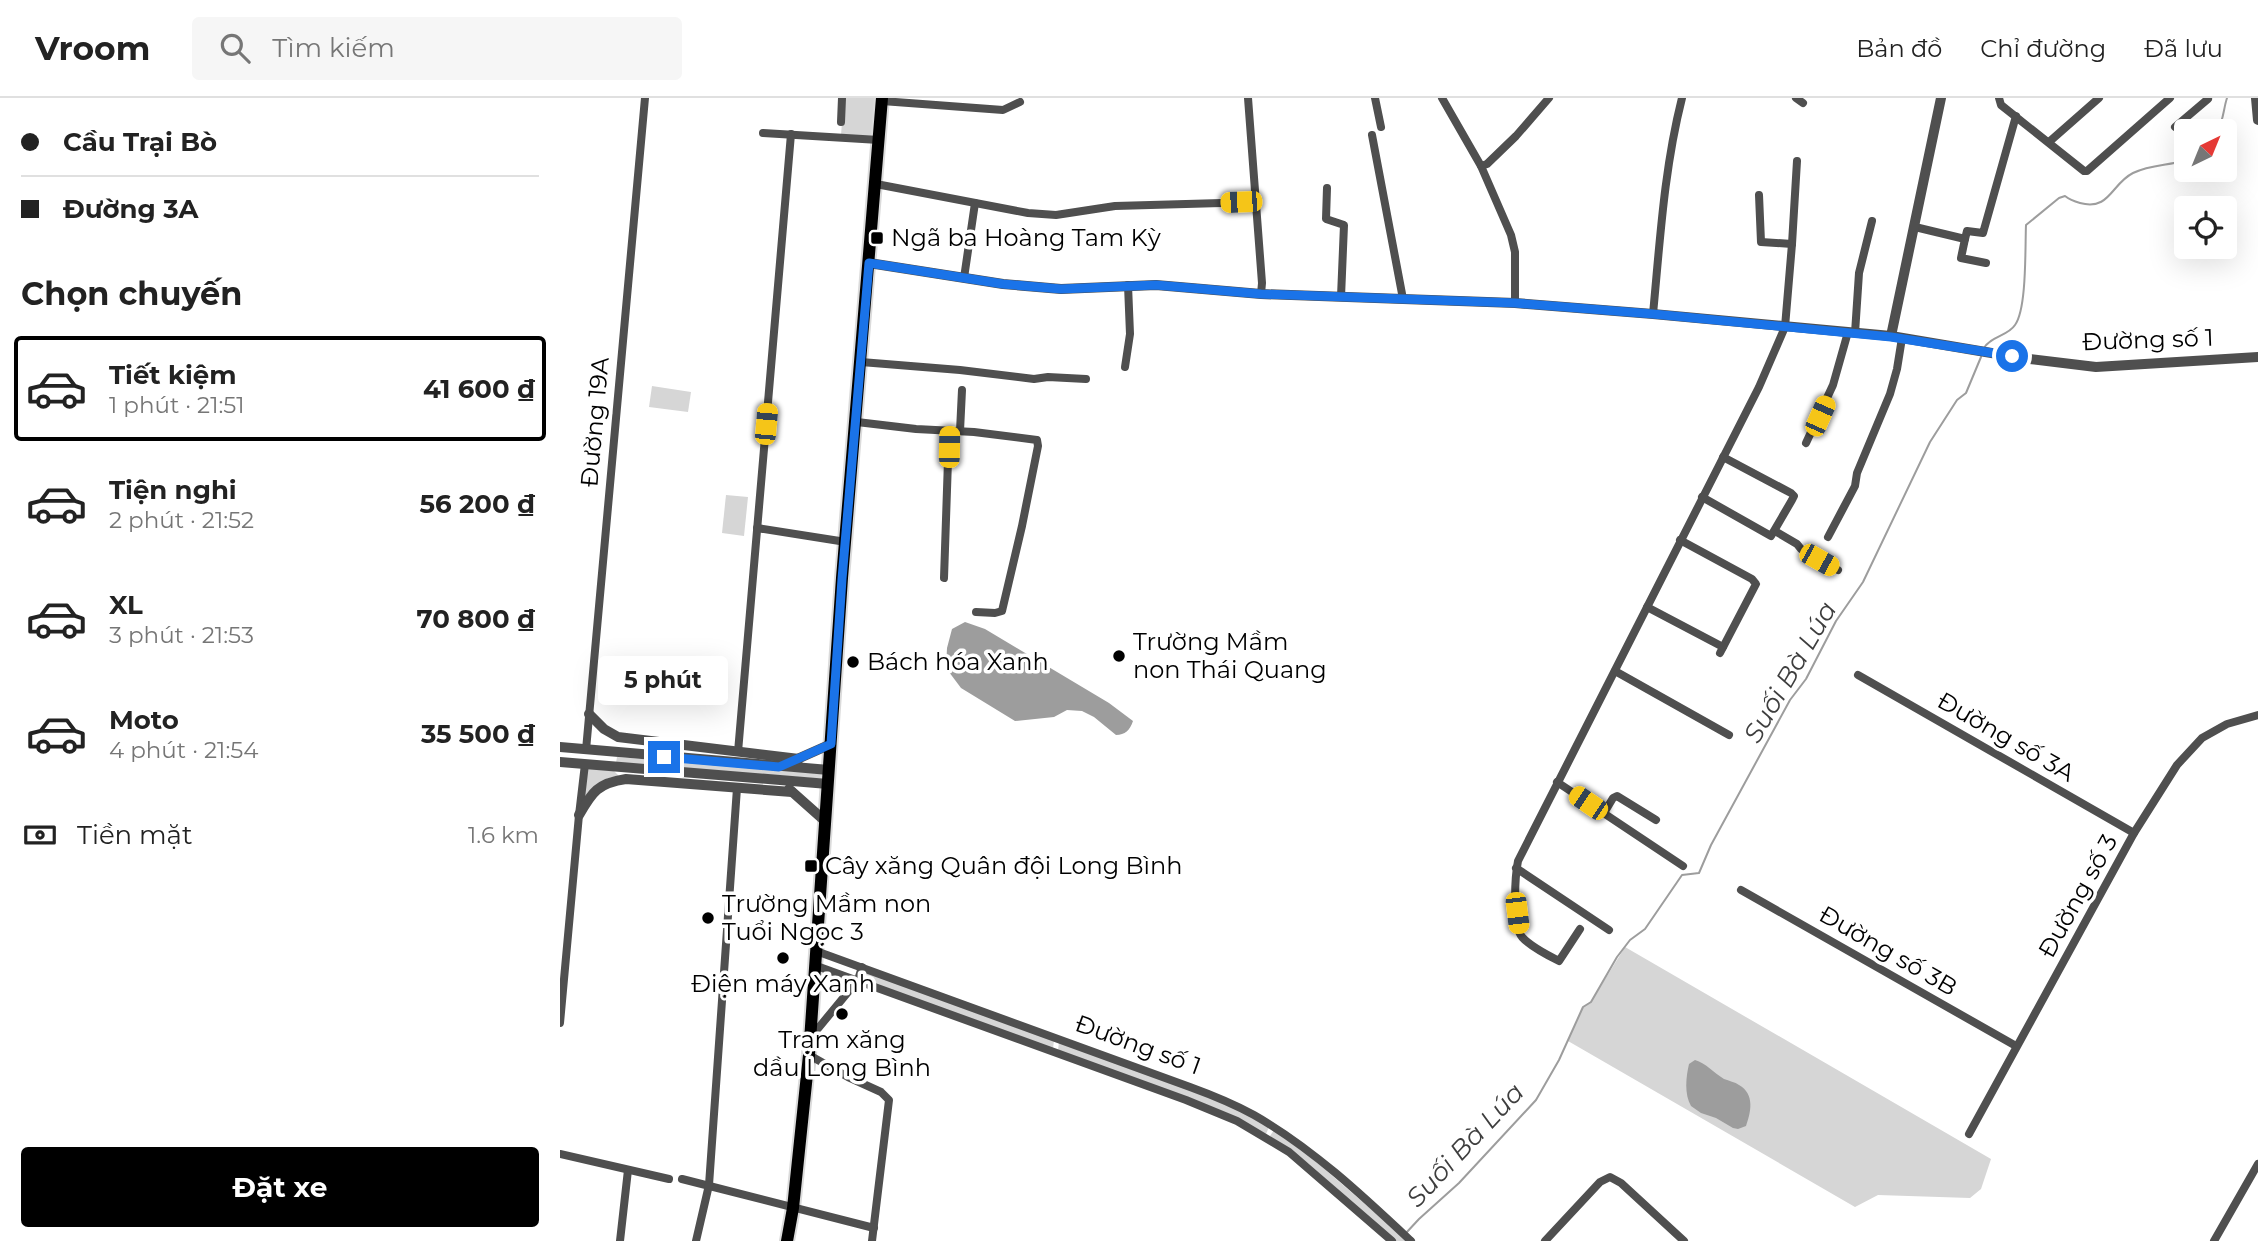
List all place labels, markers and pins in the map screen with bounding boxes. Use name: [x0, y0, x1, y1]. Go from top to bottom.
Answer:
place label: Ngã ba Hoàng Tam Kỳ: [891, 223, 1161, 252]
marker: Ngã ba Hoàng Tam Kỳ: [869, 230, 885, 246]
place label: Trường Mầm non Thái Quang: [1133, 627, 1327, 684]
place label: Bách hóa Xanh: [867, 647, 1049, 676]
marker: Trường Mầm non Thái Quang: [1111, 648, 1127, 664]
marker: Bách hóa Xanh: [845, 654, 861, 670]
place label: Cây xăng Quân đội Long Bình: [825, 851, 1182, 880]
marker: Cây xăng Quân đội Long Bình: [803, 858, 819, 874]
place label: Trường Mầm non Tuổi Ngọc 3: [722, 889, 931, 946]
marker: Trường Mầm non Tuổi Ngọc 3: [700, 910, 716, 926]
marker: Điện máy Xanh: [775, 950, 791, 966]
place label: Điện máy Xanh: [691, 969, 875, 998]
marker: Trạm xăng dầu Long Bình: [834, 1006, 850, 1022]
place label: Trạm xăng dầu Long Bình: [753, 1025, 931, 1082]

